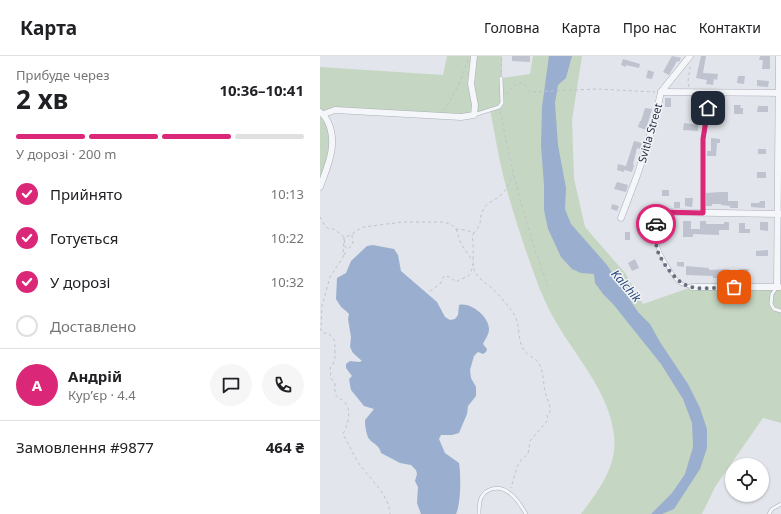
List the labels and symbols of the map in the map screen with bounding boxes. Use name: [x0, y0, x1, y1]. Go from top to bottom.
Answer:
pin: [691, 91, 725, 125]
street label: Svitla Street: [634, 101, 665, 164]
courier: [636, 204, 676, 244]
water label: Kalchik: [607, 266, 646, 306]
pin: [717, 270, 751, 304]

